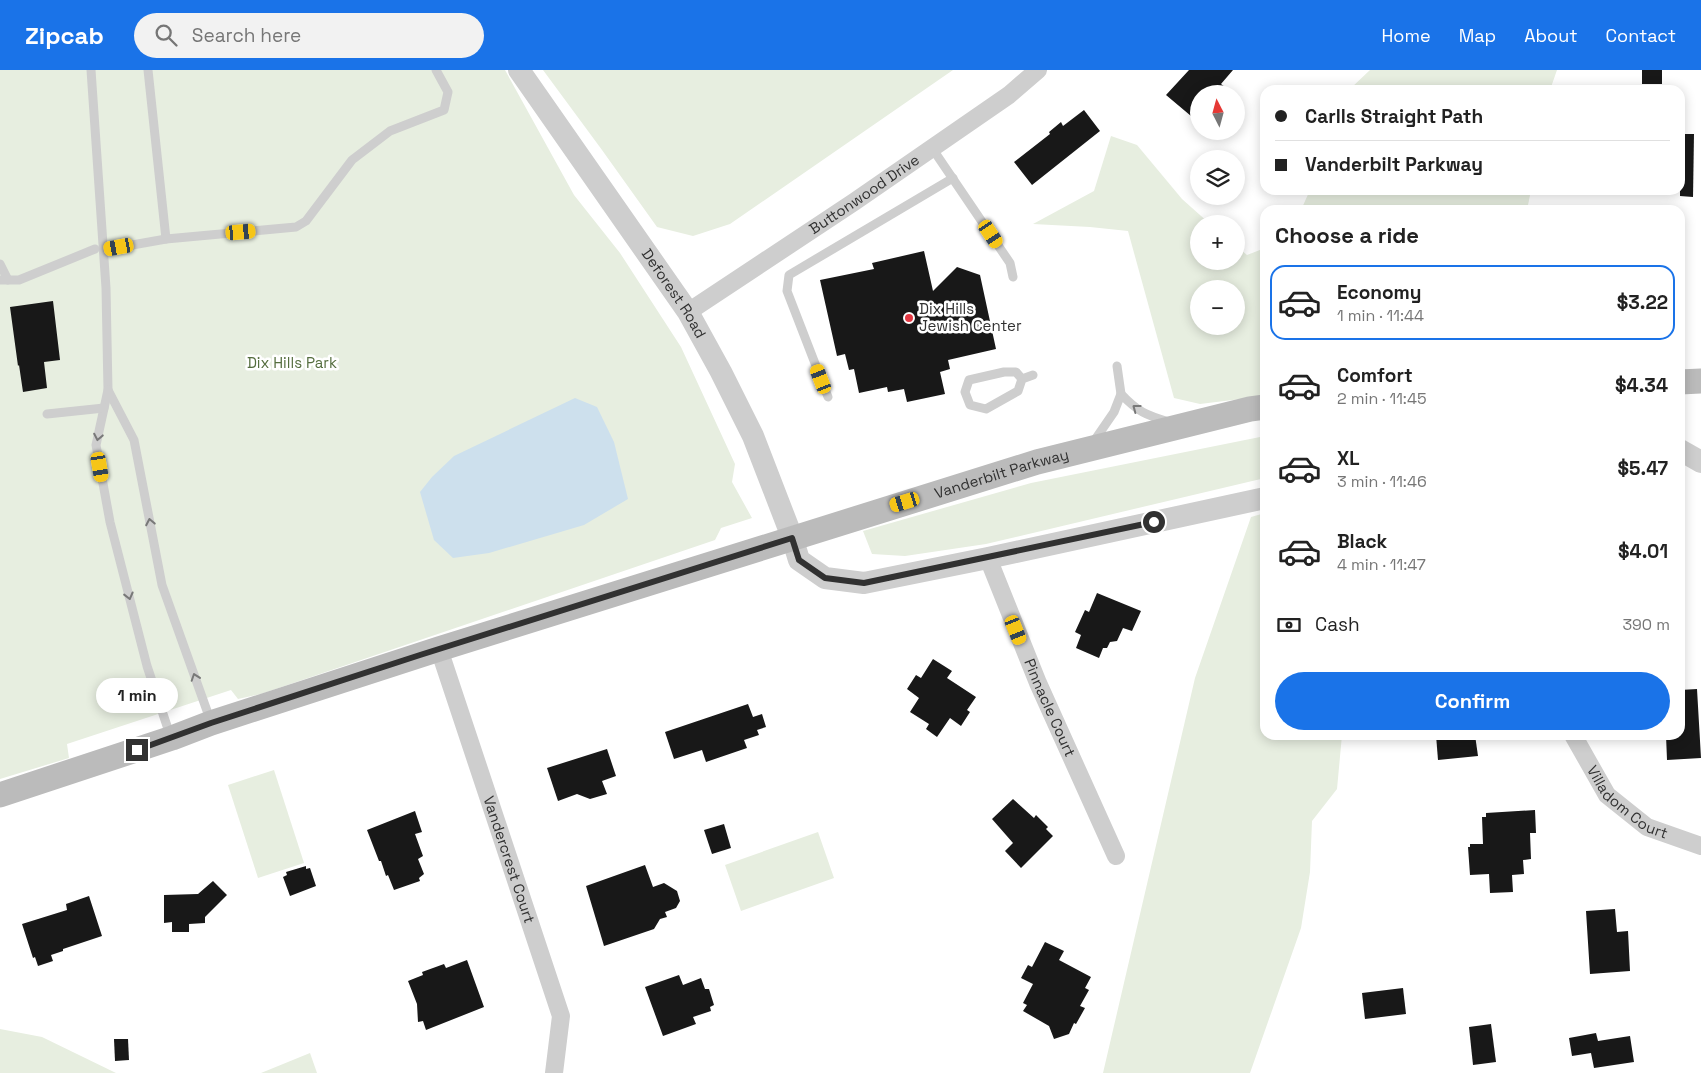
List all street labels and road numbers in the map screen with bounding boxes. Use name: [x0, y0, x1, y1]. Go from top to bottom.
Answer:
street label: Buttonwood Drive: [805, 150, 923, 238]
street label: Deforest Road: [638, 245, 711, 341]
street label: Vanderbilt Parkway: [932, 444, 1071, 503]
street label: Pinnacle Court: [1020, 656, 1080, 760]
street label: Villadom Court: [1583, 762, 1671, 843]
street label: Vandercrest Court: [480, 793, 540, 926]

